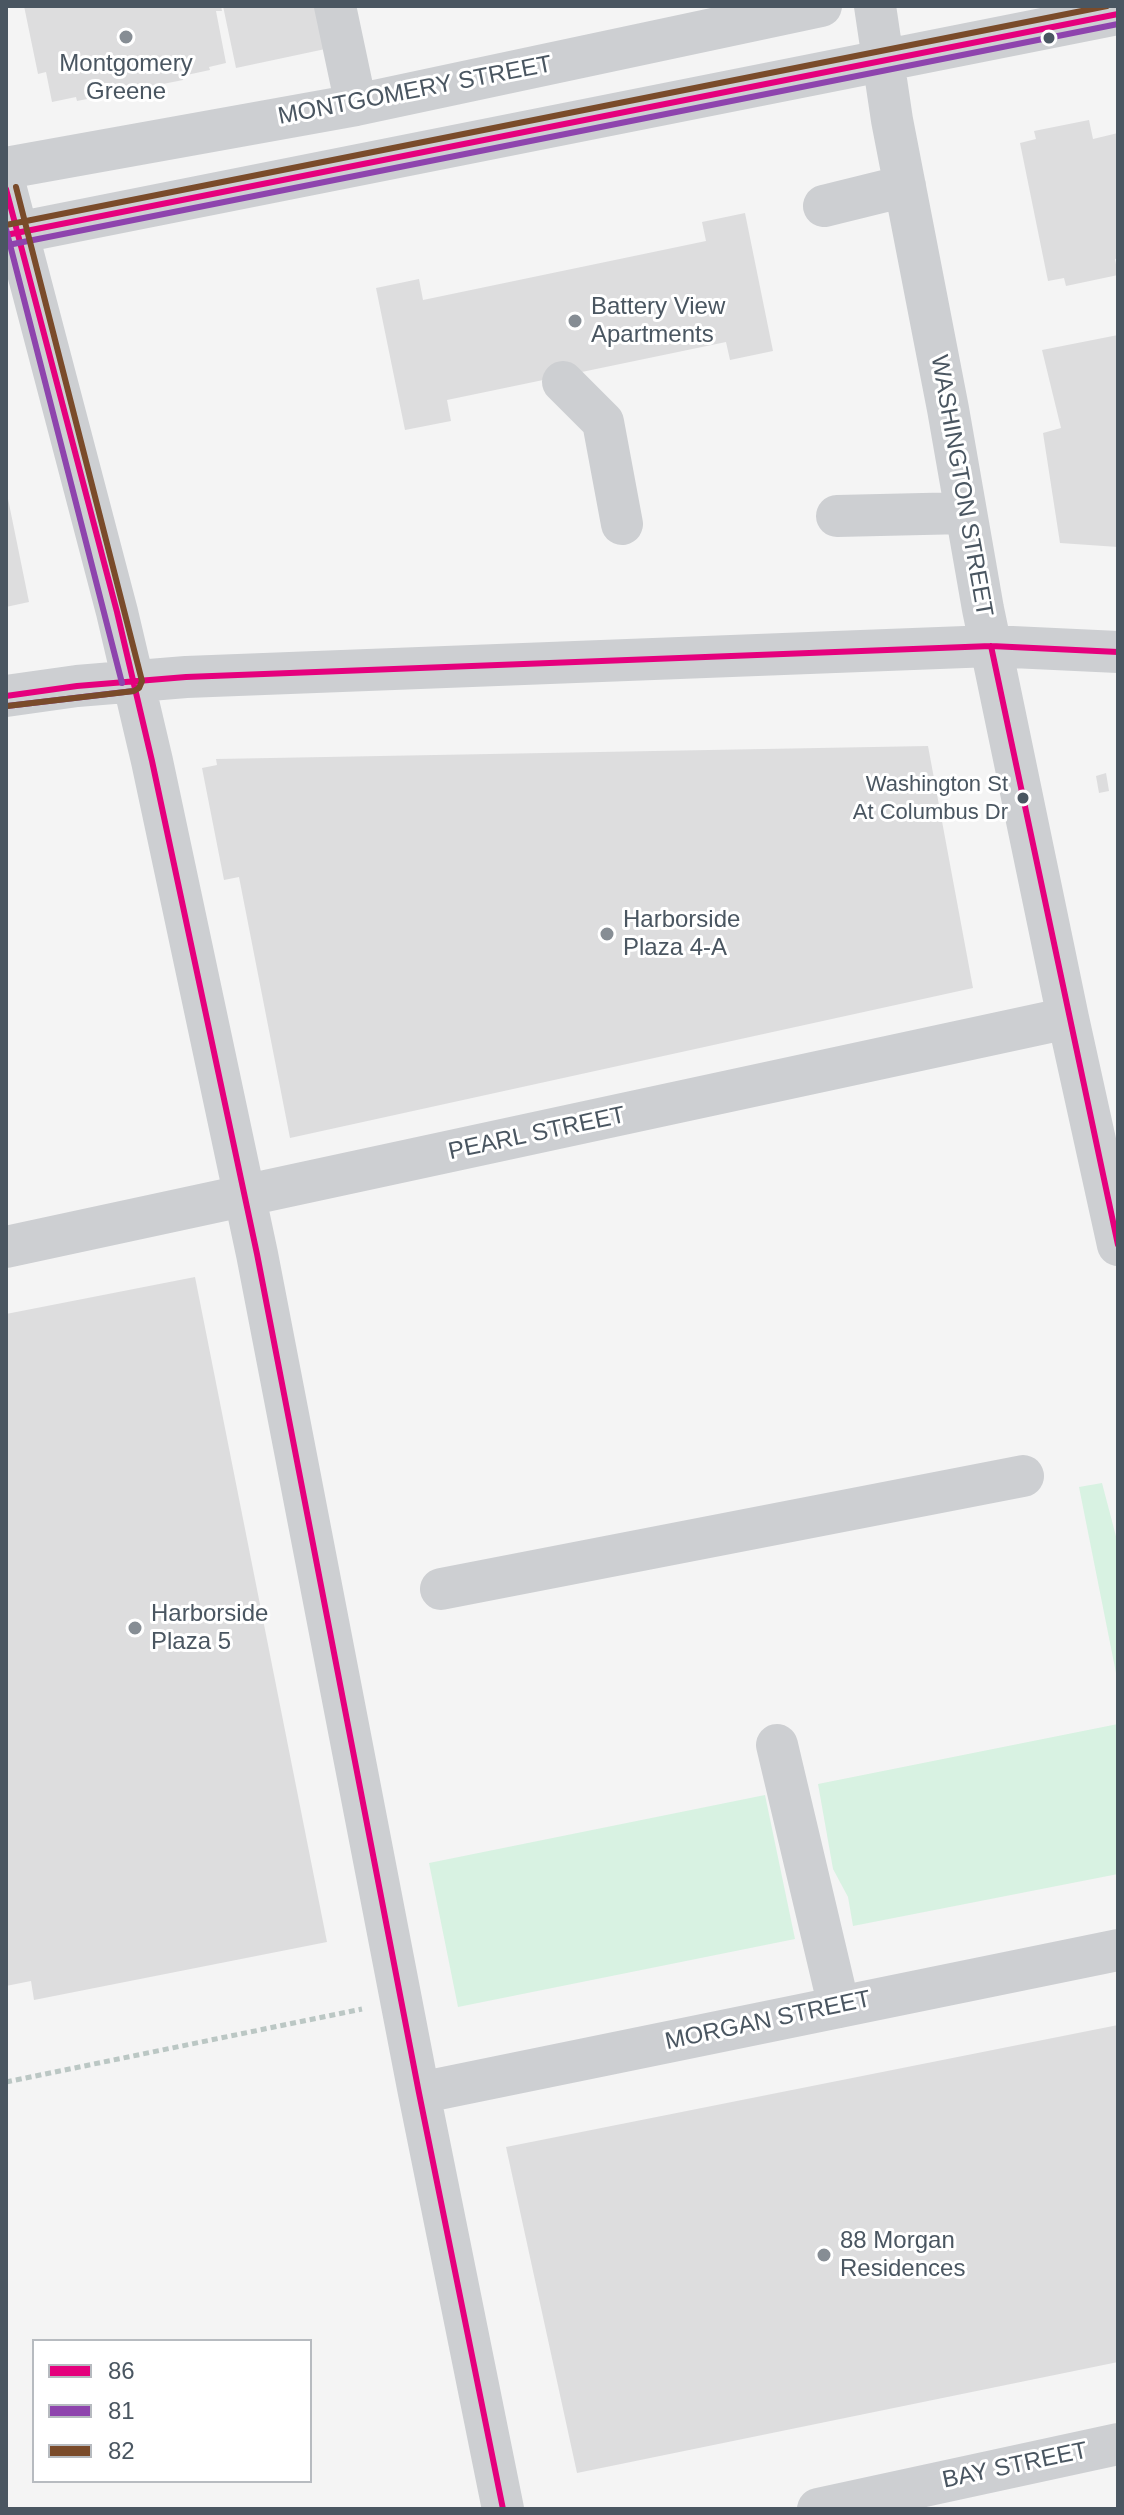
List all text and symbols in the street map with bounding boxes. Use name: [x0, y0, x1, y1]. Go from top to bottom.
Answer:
marker: Montgomery Greene: [117, 28, 135, 46]
unlabelled marker: [1041, 30, 1057, 46]
place label: Montgomery Greene: [59, 50, 193, 106]
street label: MONTGOMERY STREET: [276, 50, 554, 132]
place label: Battery View Apartments: [591, 293, 725, 349]
marker: Battery View Apartments: [566, 312, 584, 330]
street label: WASHINGTON STREET: [924, 353, 998, 619]
place label: Washington St At Columbus Dr: [853, 772, 1008, 824]
marker: Washington St At Columbus Dr: [1015, 790, 1031, 806]
place label: Harborside Plaza 4-A: [623, 906, 740, 962]
marker: Harborside Plaza 4-A: [598, 925, 616, 943]
street label: PEARL STREET: [446, 1101, 628, 1167]
place label: Harborside Plaza 5: [151, 1600, 268, 1656]
marker: Harborside Plaza 5: [126, 1619, 144, 1637]
street label: MORGAN STREET: [663, 1985, 873, 2057]
place label: 88 Morgan Residences: [840, 2227, 965, 2283]
marker: 88 Morgan Residences: [815, 2246, 833, 2264]
legend: [32, 2339, 312, 2483]
text: 86: [108, 2357, 135, 2384]
text: 81: [108, 2397, 135, 2424]
text: 82: [108, 2437, 135, 2464]
street label: BAY STREET: [940, 2437, 1090, 2495]

